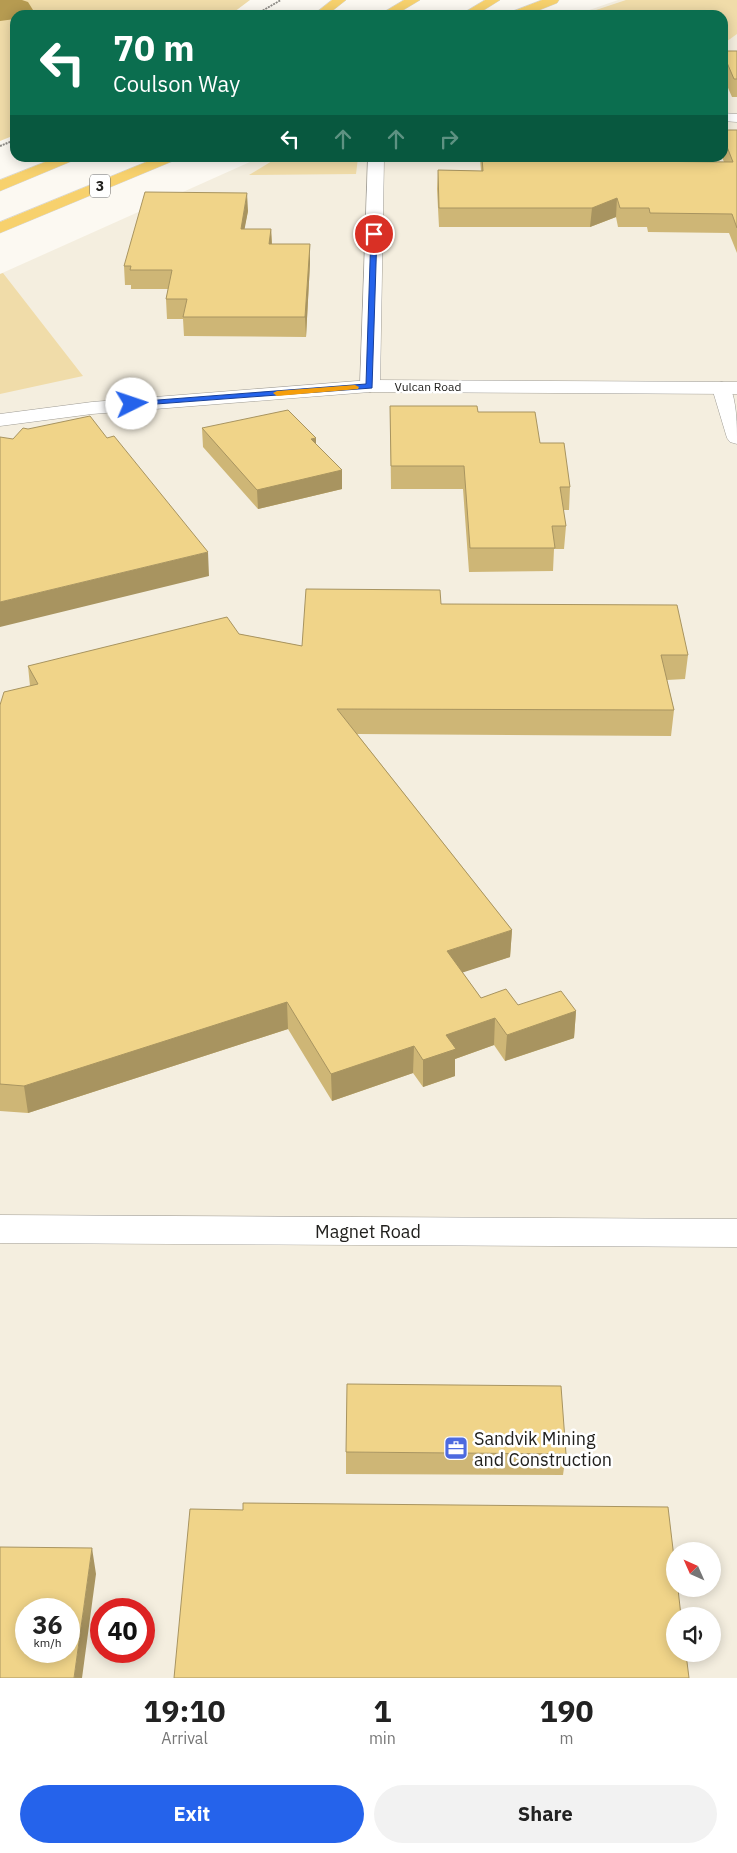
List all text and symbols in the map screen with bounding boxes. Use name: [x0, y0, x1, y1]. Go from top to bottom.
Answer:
text: 70 m: [113, 25, 195, 71]
icon: left: [30, 30, 95, 95]
text: Coulson Way: [113, 69, 240, 98]
icon: left: [276, 125, 304, 153]
icon: ahead: [329, 125, 357, 153]
icon: ahead: [382, 125, 410, 153]
icon: right: [435, 125, 463, 153]
road number: 3: [90, 175, 110, 198]
pin: [353, 213, 395, 255]
icon: arrive: [360, 220, 388, 248]
position arrow: [105, 377, 157, 429]
street label: Vulcan Road: [395, 379, 461, 394]
street label: Magnet Road: [315, 1220, 421, 1243]
place label: Sandvik Mining and Construction: [474, 1427, 612, 1471]
office icon: Sandvik Mining and Construction: [443, 1435, 469, 1461]
north arrow: [666, 1542, 721, 1598]
map controls: [666, 1542, 721, 1662]
speed limit sign: 40: [90, 1598, 155, 1663]
button: sound: [666, 1607, 721, 1662]
text: 36: [32, 1608, 63, 1641]
text: km/h: [33, 1635, 62, 1650]
text: 19:10: [144, 1691, 225, 1730]
text: 1: [373, 1691, 391, 1730]
text: 190: [539, 1691, 593, 1730]
text: Arrival: [161, 1728, 208, 1748]
text: min: [369, 1728, 396, 1748]
text: m: [559, 1728, 573, 1748]
button: Exit: [20, 1785, 364, 1843]
button: Share: [374, 1785, 717, 1843]

